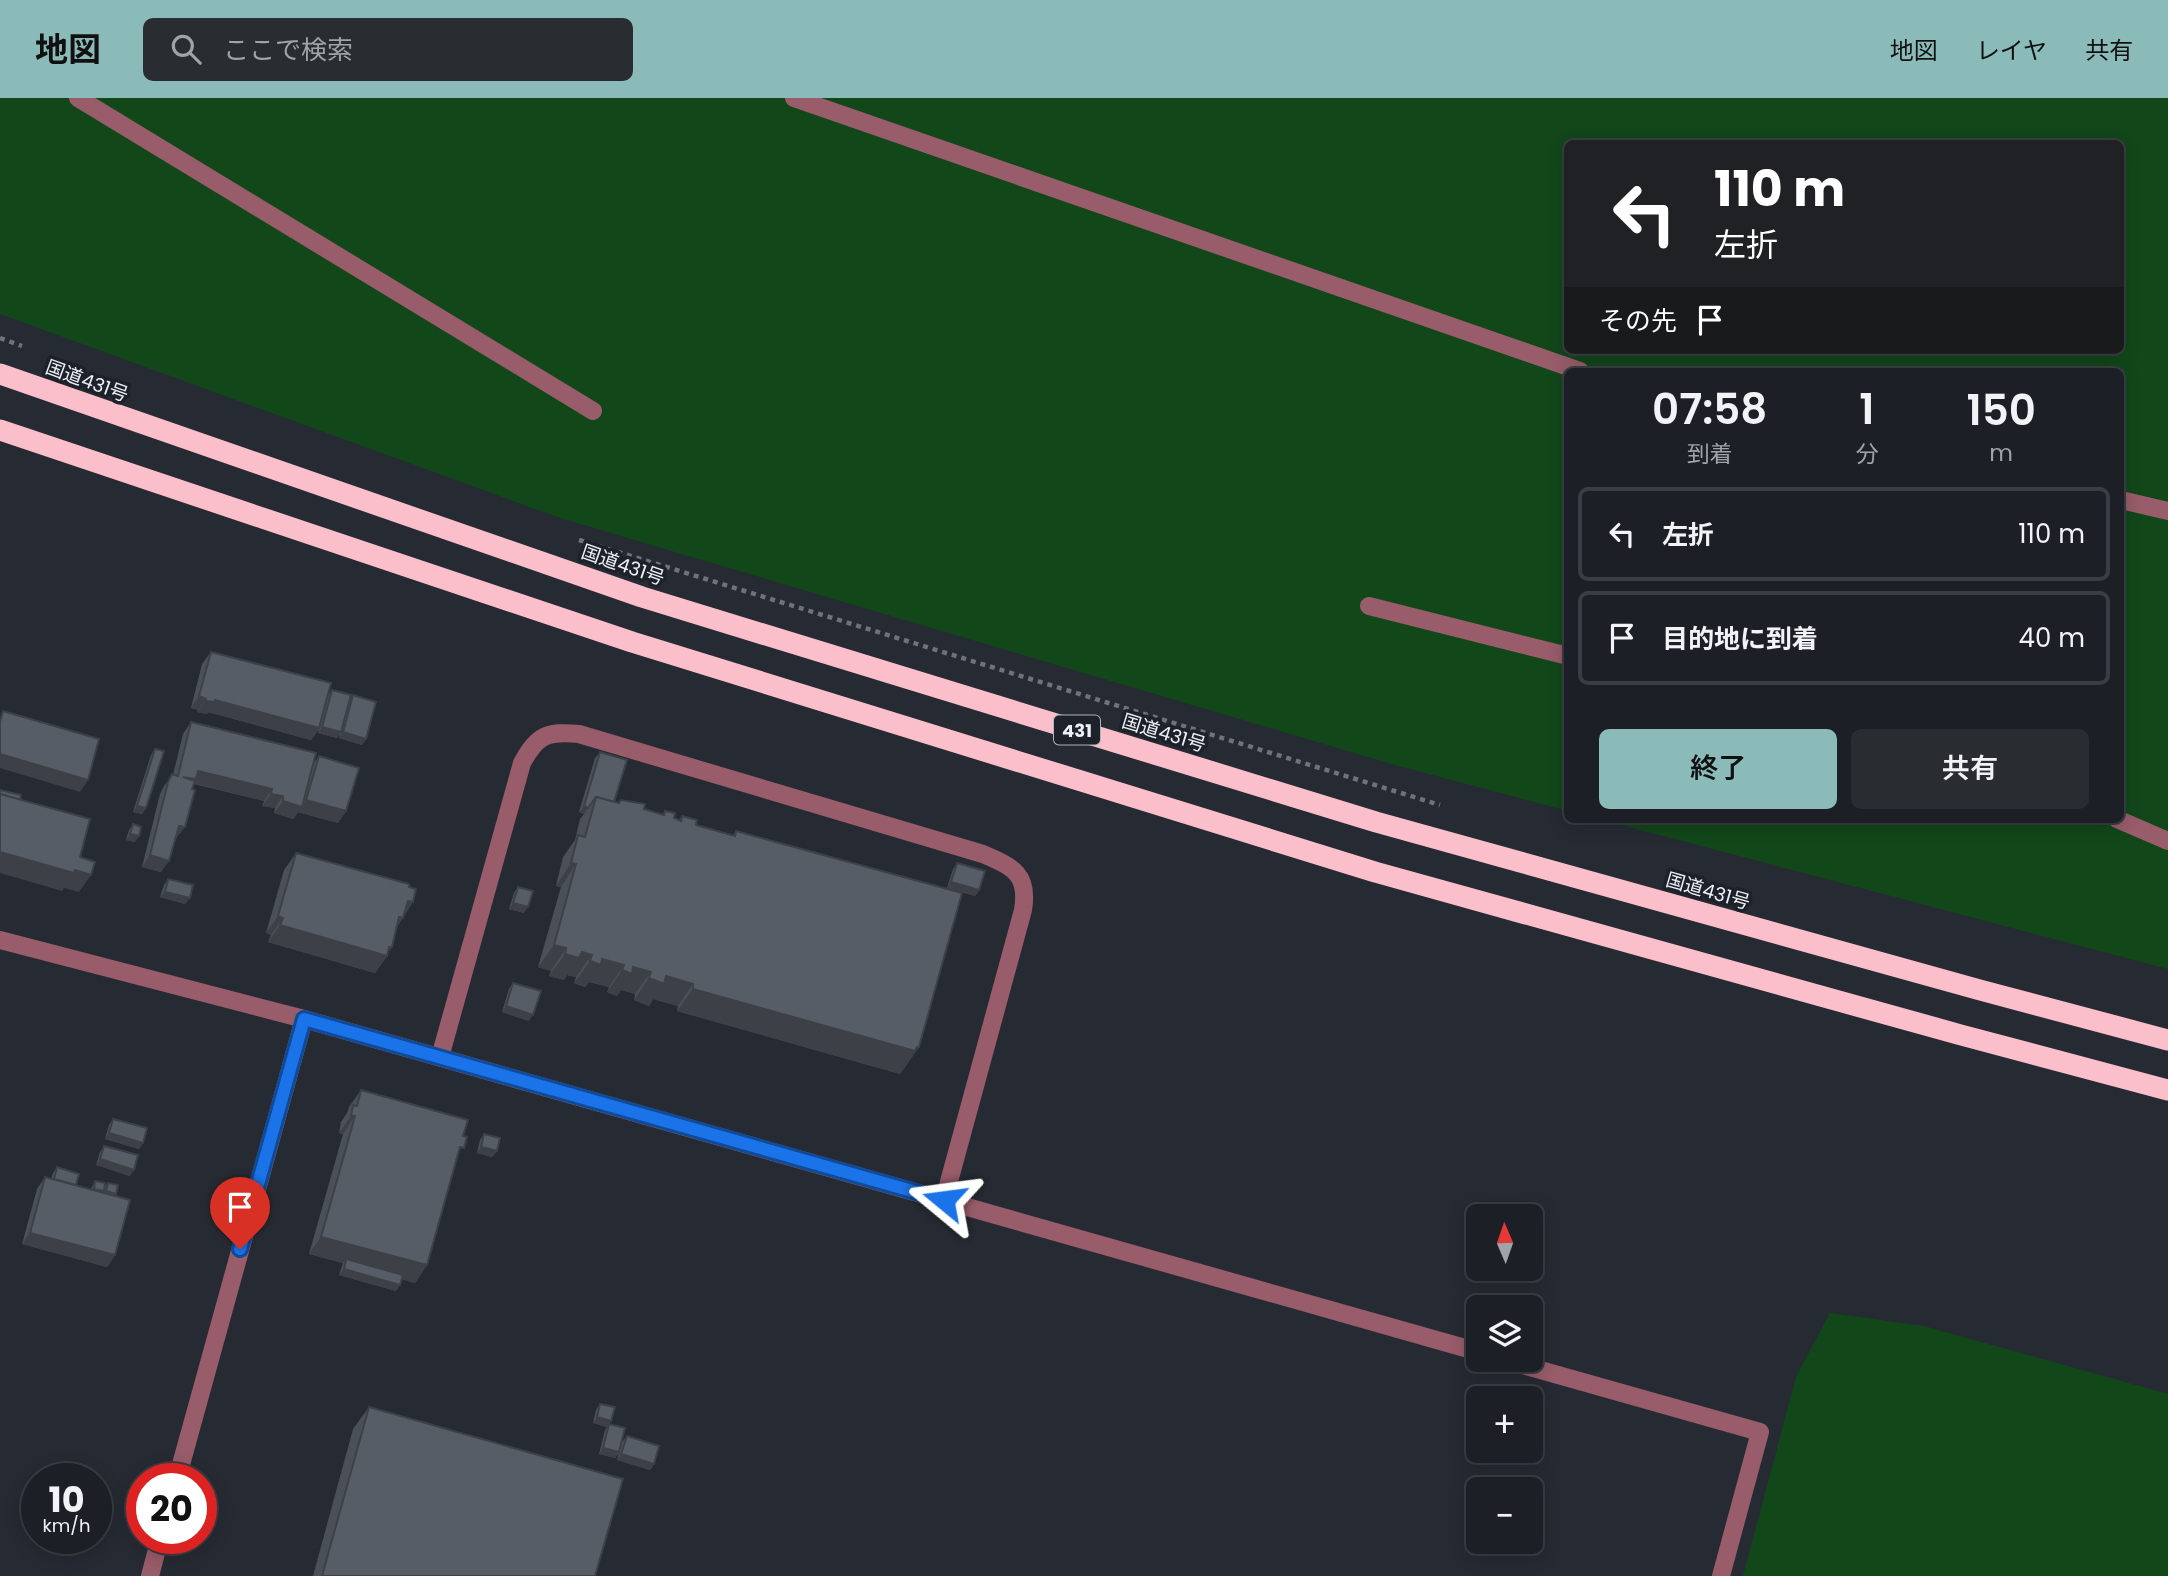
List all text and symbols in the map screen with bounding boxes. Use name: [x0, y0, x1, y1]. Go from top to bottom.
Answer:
search box: [143, 18, 633, 81]
text: 地図: [35, 26, 101, 73]
icon: search: [167, 30, 205, 68]
text: ここで検索: [223, 32, 353, 68]
text: 地図: [1890, 34, 1938, 67]
text: レイヤ: [1976, 34, 2047, 67]
text: 共有: [2085, 34, 2133, 67]
text: 110 m: [1714, 155, 1845, 223]
icon: left: [1599, 168, 1690, 259]
text: 左折: [1714, 222, 1778, 267]
icon: arrive: [1691, 301, 1729, 339]
text: その先: [1599, 303, 1677, 339]
street label: 国道431号: [42, 354, 132, 408]
text: 07:58: [1652, 380, 1767, 439]
text: 1: [1859, 380, 1875, 439]
text: 150: [1966, 381, 2036, 440]
text: m: [1989, 437, 2013, 469]
text: 到着: [1687, 438, 1733, 470]
text: 分: [1855, 438, 1878, 470]
icon: left: [1603, 515, 1641, 553]
text: 110 m: [2018, 516, 2085, 552]
text: 左折: [1662, 517, 1714, 553]
street label: 国道431号: [578, 538, 668, 592]
icon: arrive: [1603, 619, 1641, 657]
text: 40 m: [2019, 620, 2085, 656]
text: 目的地に到着: [1662, 621, 1818, 657]
street label: 国道431号: [1119, 707, 1209, 759]
road number: 431: [1054, 716, 1100, 744]
button: 終了: [1599, 729, 1837, 809]
button: 共有: [1851, 729, 2089, 809]
street label: 国道431号: [1663, 866, 1753, 916]
position arrow: [907, 1163, 981, 1237]
pin: [210, 1177, 270, 1249]
icon: arrive: [221, 1188, 259, 1226]
north arrow: [1466, 1204, 1544, 1281]
map controls: [1466, 1204, 1543, 1554]
button: layers: [1466, 1295, 1543, 1372]
button: +: [1466, 1386, 1543, 1463]
speed limit sign: 20: [126, 1463, 217, 1554]
text: 10: [49, 1475, 84, 1524]
button: −: [1466, 1477, 1543, 1554]
text: km/h: [43, 1513, 90, 1538]

